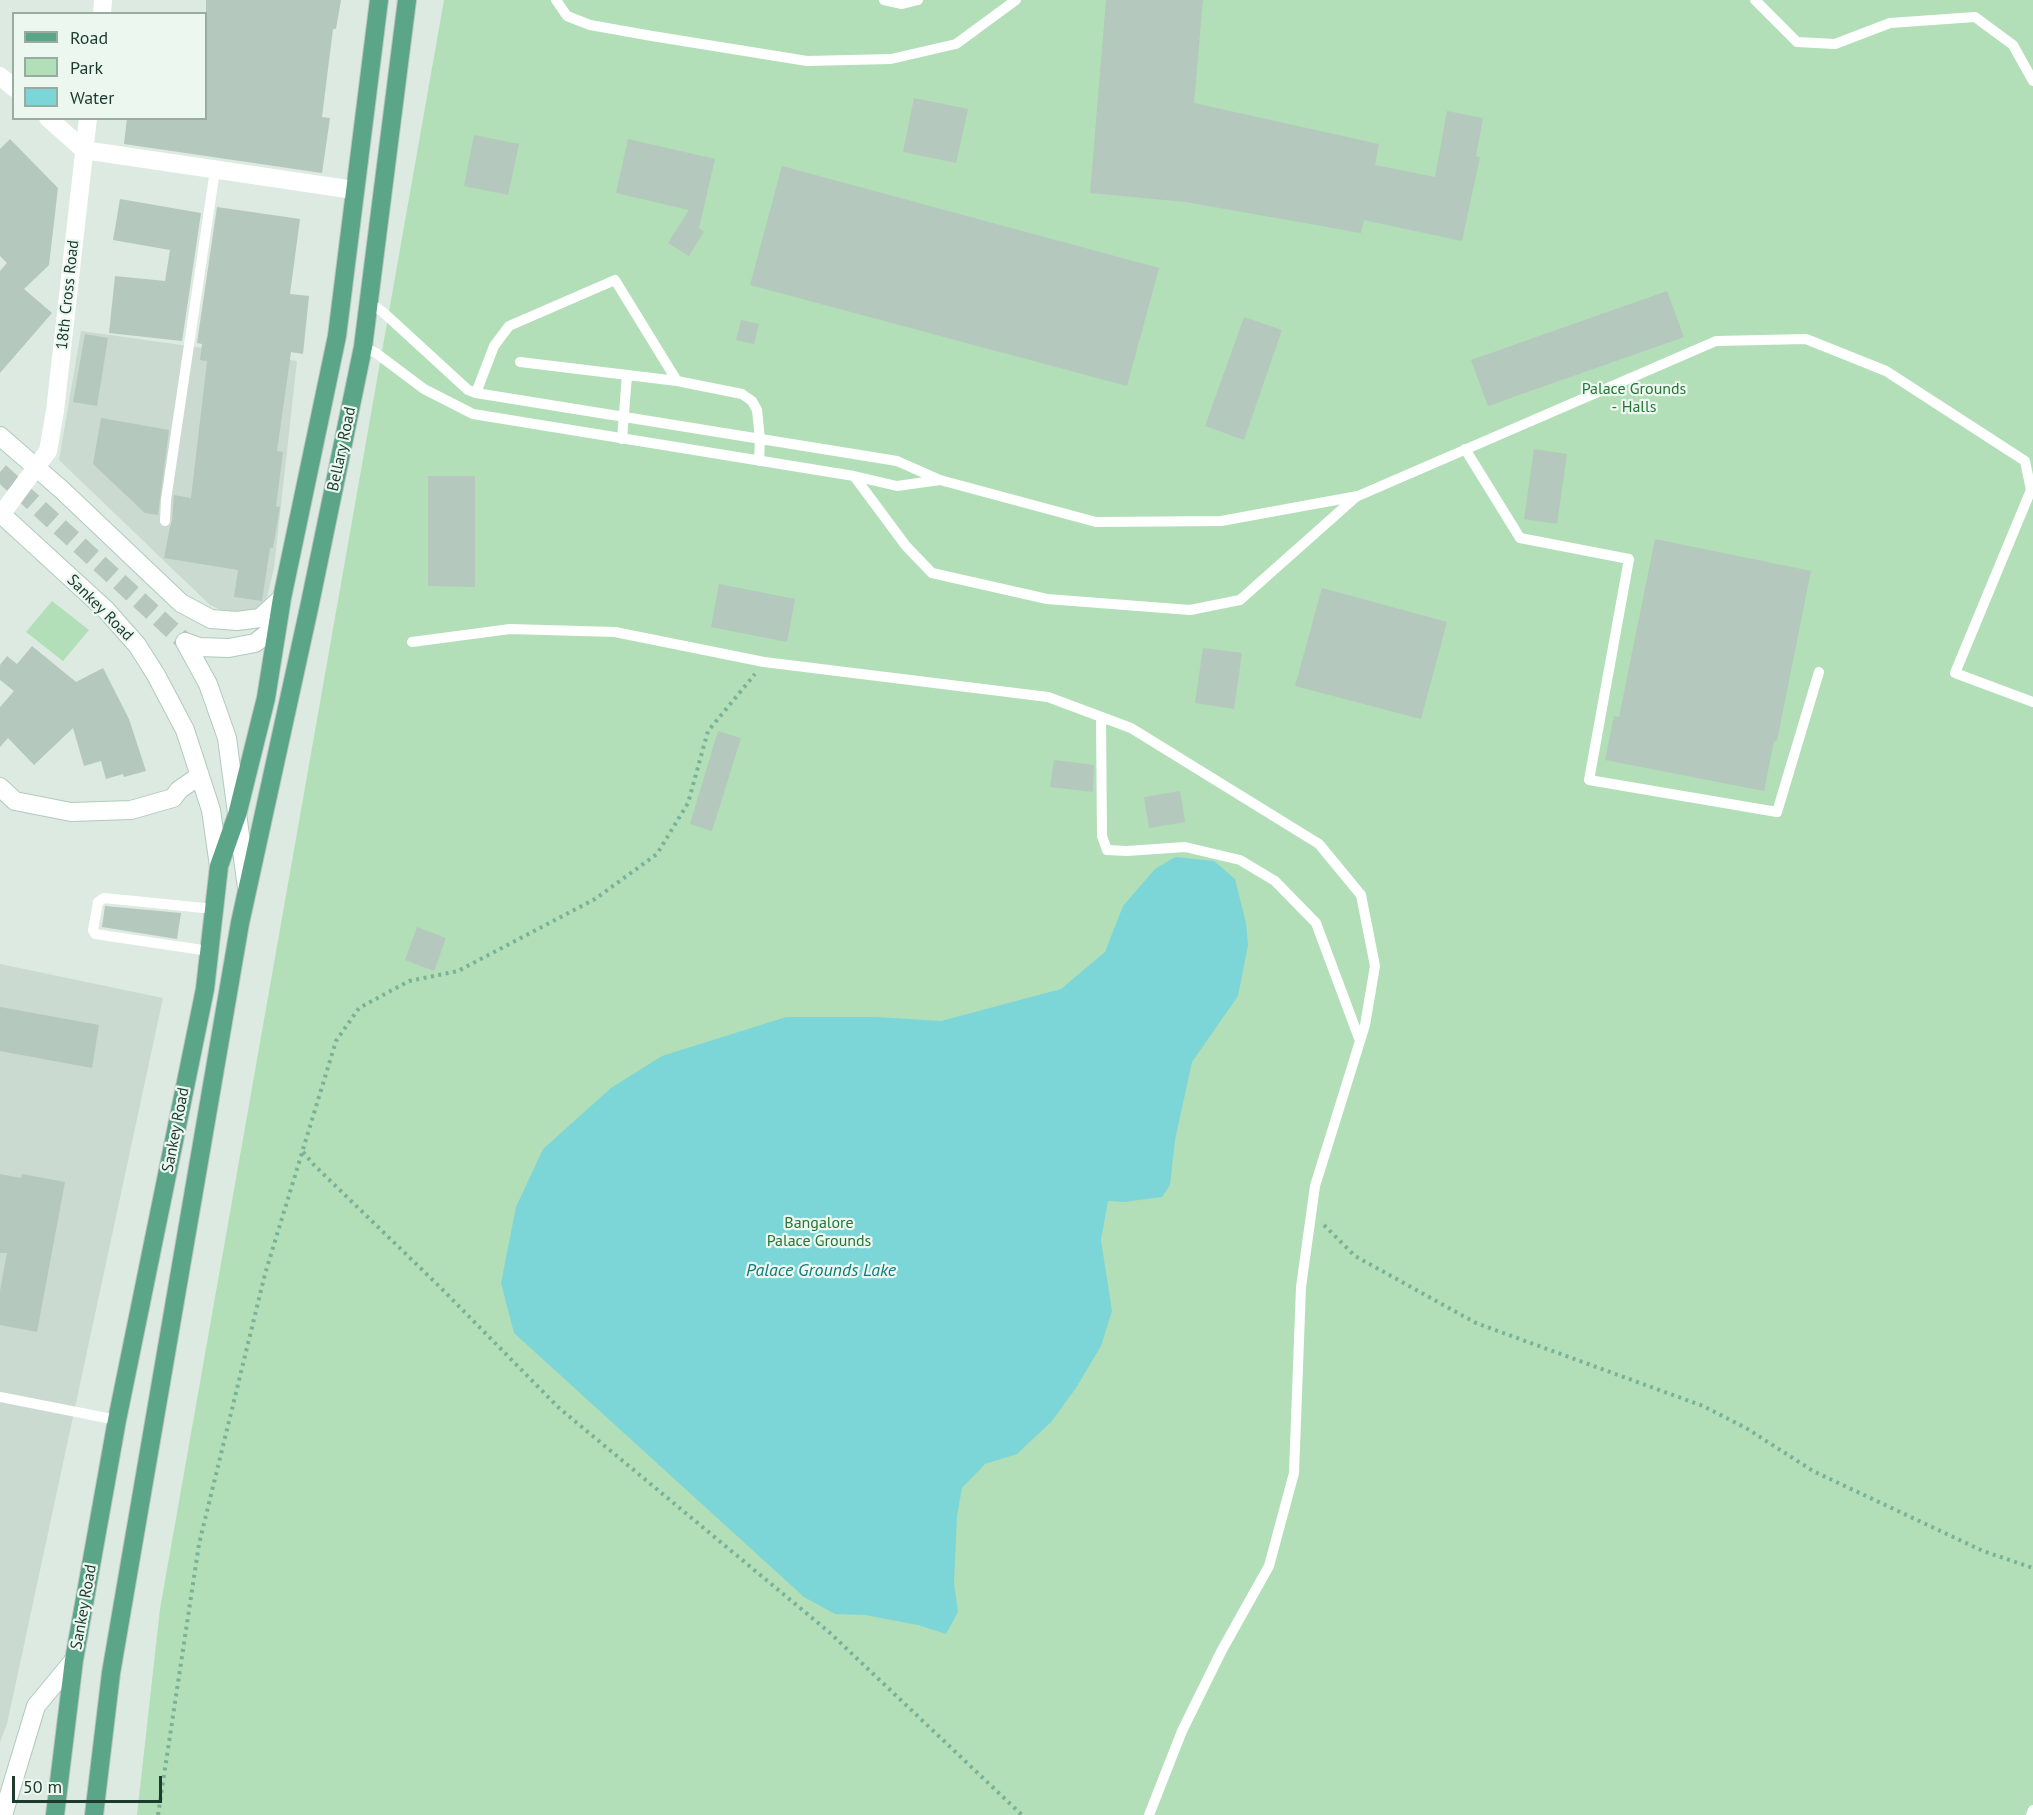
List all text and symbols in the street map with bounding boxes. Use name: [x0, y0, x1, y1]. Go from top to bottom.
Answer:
legend: [12, 12, 207, 120]
text: Road: [70, 26, 108, 49]
text: Park: [70, 56, 103, 79]
text: Water: [70, 86, 114, 109]
street label: 18th Cross Road: [53, 239, 83, 351]
park label: Palace Grounds - Halls: [1582, 379, 1686, 417]
street label: Bellary Road: [324, 405, 360, 493]
street label: Sankey Road: [63, 571, 137, 645]
street label: Sankey Road: [158, 1086, 194, 1174]
park label: Bangalore Palace Grounds: [767, 1213, 871, 1251]
water label: Palace Grounds Lake: [746, 1260, 896, 1282]
street label: Sankey Road: [67, 1563, 101, 1651]
scale bar: [15, 1764, 165, 1802]
text: 50 m: [23, 1775, 62, 1798]

